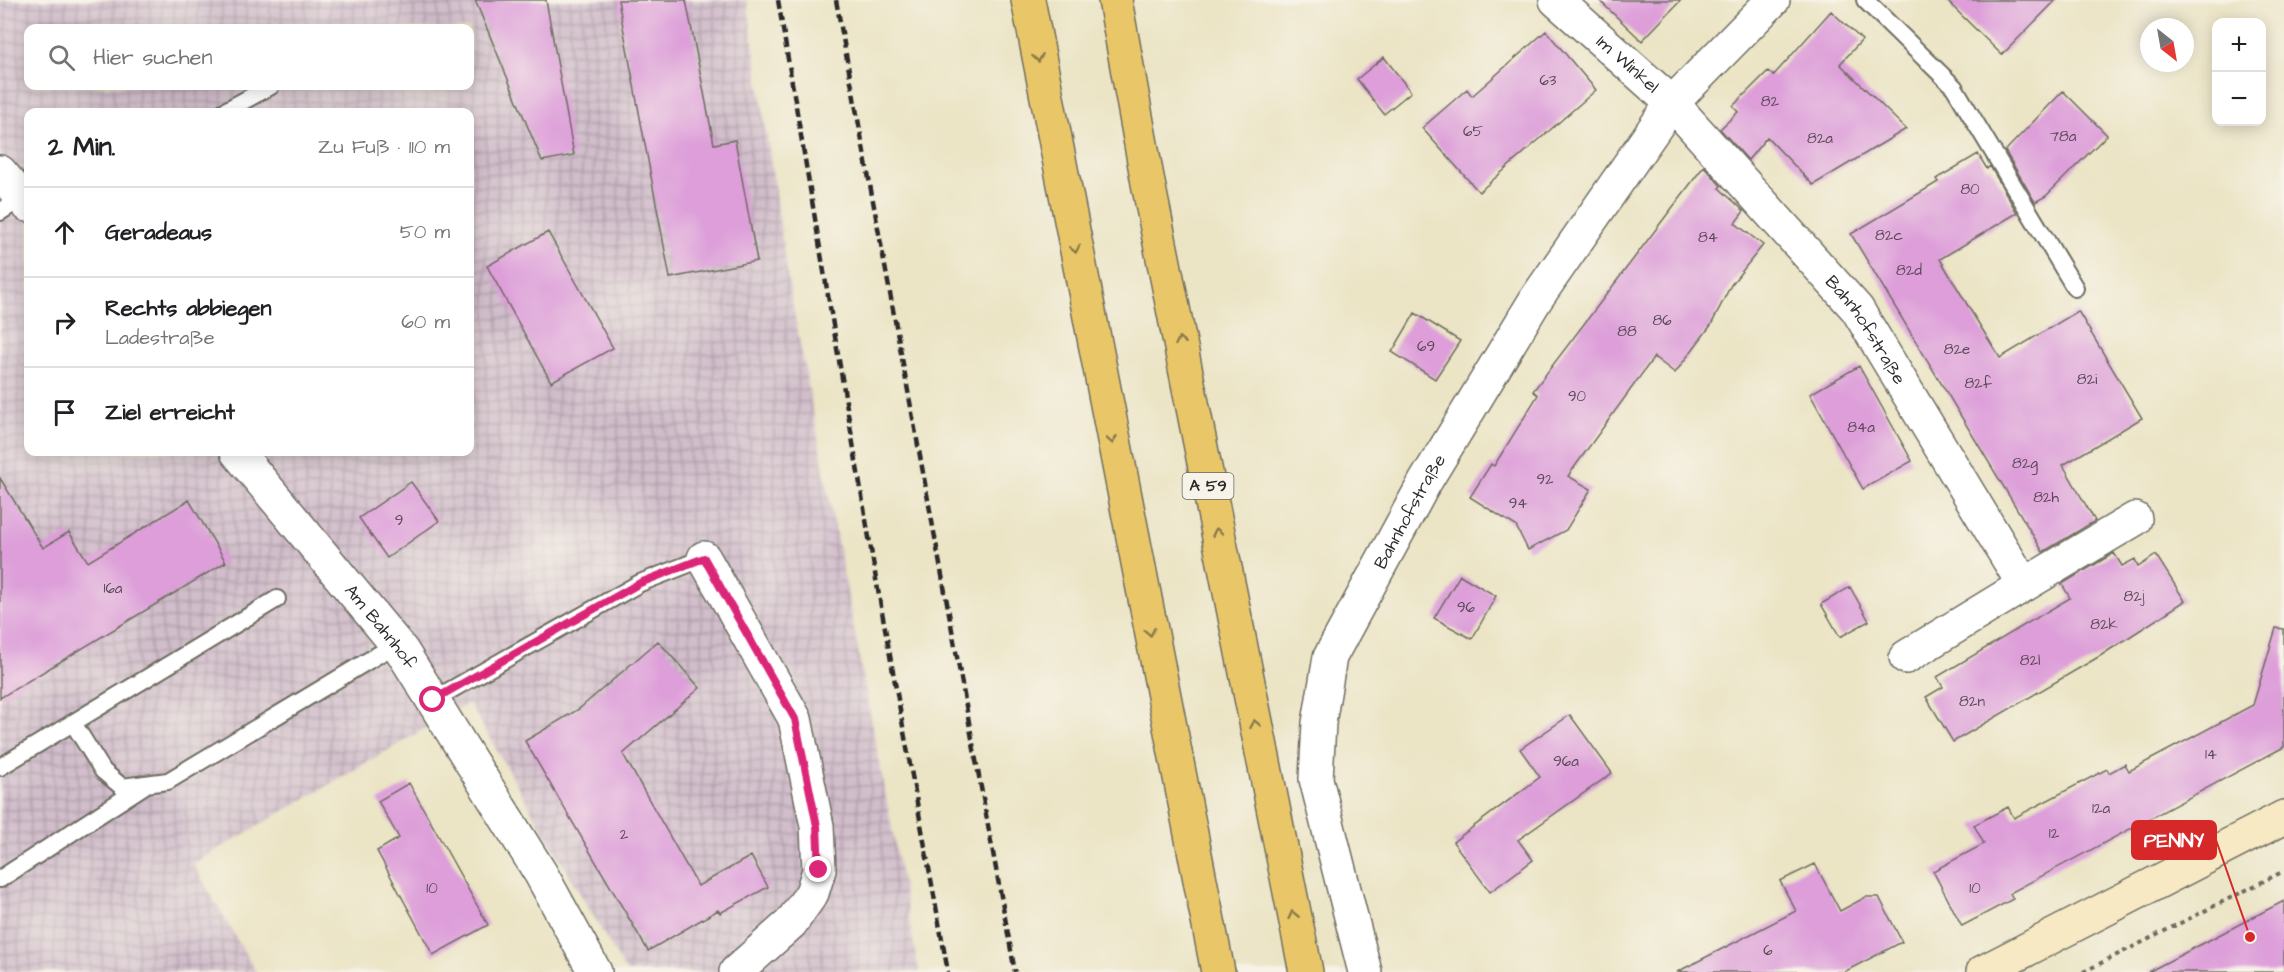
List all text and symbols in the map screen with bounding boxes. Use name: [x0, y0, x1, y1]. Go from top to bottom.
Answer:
north arrow: [2140, 18, 2194, 72]
map controls: [2212, 18, 2266, 126]
button: +: [2212, 18, 2266, 72]
search box: [24, 24, 474, 90]
street label: Im Winkel: [1591, 29, 1665, 99]
icon: search: [45, 41, 78, 74]
text: Hier suchen: [93, 42, 212, 73]
one-way arrow: [1032, 53, 1044, 62]
house number: 63: [1539, 70, 1557, 91]
button: −: [2212, 72, 2266, 126]
house number: 82: [1761, 91, 1780, 112]
house number: 65: [1463, 121, 1483, 142]
house number: 78a: [2050, 126, 2077, 147]
house number: 82a: [1807, 128, 1833, 149]
text: 2 Min.: [48, 129, 115, 165]
text: Zu Fuß · 110 m: [318, 133, 450, 161]
house number: 80: [1960, 179, 1980, 200]
icon: ahead: [48, 216, 81, 249]
text: Geradeaus: [105, 217, 212, 248]
text: 50 m: [400, 218, 450, 246]
house number: 82c: [1875, 225, 1903, 246]
house number: 84: [1698, 227, 1718, 248]
one-way arrow: [1068, 244, 1081, 254]
house number: 82d: [1896, 260, 1922, 281]
street label: Bahnhofstraße: [1820, 270, 1912, 389]
text: Rechts abbiegen: [105, 293, 272, 324]
icon: right: [48, 306, 81, 339]
text: 60 m: [401, 308, 450, 336]
house number: 86: [1652, 310, 1672, 331]
house number: 88: [1617, 321, 1637, 342]
text: Ladestraße: [105, 324, 214, 352]
one-way arrow: [1174, 336, 1187, 346]
house number: 69: [1417, 336, 1435, 357]
house number: 82e: [1944, 339, 1970, 360]
house number: 82i: [2077, 369, 2098, 390]
house number: 82f: [1964, 373, 1992, 394]
house number: 90: [1568, 386, 1587, 407]
icon: arrive: [48, 396, 81, 429]
text: Ziel erreicht: [105, 397, 235, 428]
house number: 84a: [1847, 417, 1875, 438]
one-way arrow: [1105, 435, 1118, 445]
street label: Bahnhofstraße: [1368, 449, 1452, 573]
house number: 82g: [2012, 453, 2038, 475]
house number: 92: [1536, 469, 1554, 490]
road number: A 59: [1182, 473, 1234, 499]
house number: 82h: [2033, 487, 2059, 508]
house number: 94: [1509, 493, 1527, 514]
house number: 9: [395, 510, 403, 531]
one-way arrow: [1211, 528, 1224, 538]
house number: 16a: [104, 578, 123, 599]
street label: Am Bahnhof: [339, 579, 423, 674]
house number: 82j: [2124, 586, 2145, 607]
house number: 96: [1457, 597, 1476, 618]
house number: 82k: [2090, 614, 2118, 635]
one-way arrow: [1143, 627, 1156, 637]
house number: 82l: [2020, 650, 2040, 671]
route start: [419, 686, 445, 712]
house number: 82n: [1959, 691, 1985, 712]
one-way arrow: [1249, 719, 1262, 729]
house number: 14: [2205, 744, 2217, 765]
house number: 96a: [1553, 751, 1579, 772]
house number: 12a: [2092, 798, 2110, 819]
callout: PENNY: [2132, 821, 2216, 859]
house number: 12: [2049, 823, 2060, 844]
house number: 2: [620, 824, 629, 845]
text: PENNY: [2144, 827, 2204, 855]
route end: [805, 856, 831, 882]
house number: 10: [426, 878, 438, 899]
house number: 10: [1969, 878, 1981, 899]
one-way arrow: [1287, 910, 1300, 920]
house number: 6: [1763, 940, 1773, 961]

